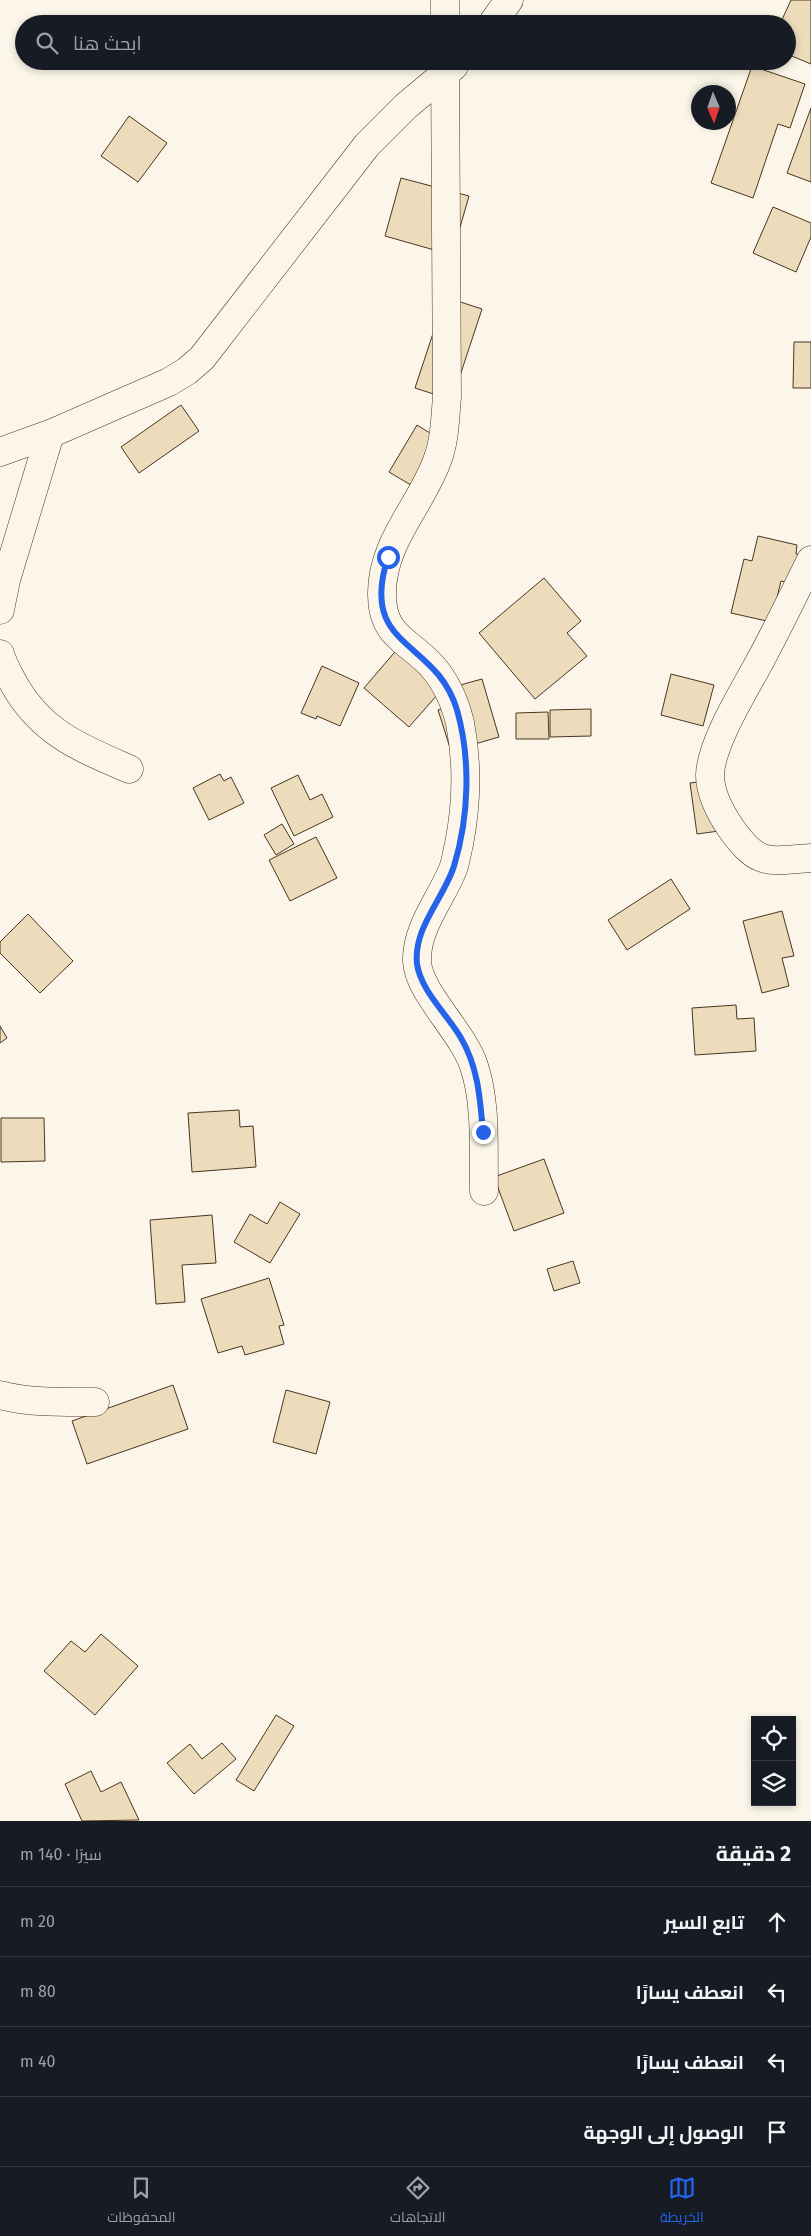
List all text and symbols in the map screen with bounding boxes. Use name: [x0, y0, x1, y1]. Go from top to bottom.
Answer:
search box: [15, 15, 796, 70]
icon: search: [33, 29, 61, 57]
text: ابحث هنا: [73, 32, 142, 55]
north arrow: [691, 85, 736, 130]
route start: [377, 546, 400, 569]
route end: [472, 1121, 495, 1144]
map controls: [751, 1716, 796, 1806]
button: locate: [751, 1716, 796, 1761]
button: layers: [751, 1761, 796, 1806]
text: 2 دقيقة: [716, 1841, 791, 1867]
text: سيرًا · 140 m: [20, 1845, 102, 1864]
icon: ahead: [763, 1908, 791, 1936]
text: تابع السير: [664, 1911, 744, 1934]
text: 20 m: [20, 1912, 55, 1931]
icon: left: [763, 1978, 791, 2006]
text: انعطف يسارًا: [636, 1981, 744, 2004]
text: 80 m: [20, 1982, 56, 2001]
icon: left: [763, 2048, 791, 2076]
text: انعطف يسارًا: [636, 2051, 744, 2074]
text: 40 m: [20, 2052, 55, 2071]
icon: arrive: [763, 2118, 791, 2146]
text: الوصول إلى الوجهة: [584, 2121, 744, 2144]
tab: المحفوظات: [107, 2174, 175, 2230]
tab: الاتجاهات: [390, 2174, 445, 2230]
tab: الخريطة: [660, 2174, 704, 2230]

